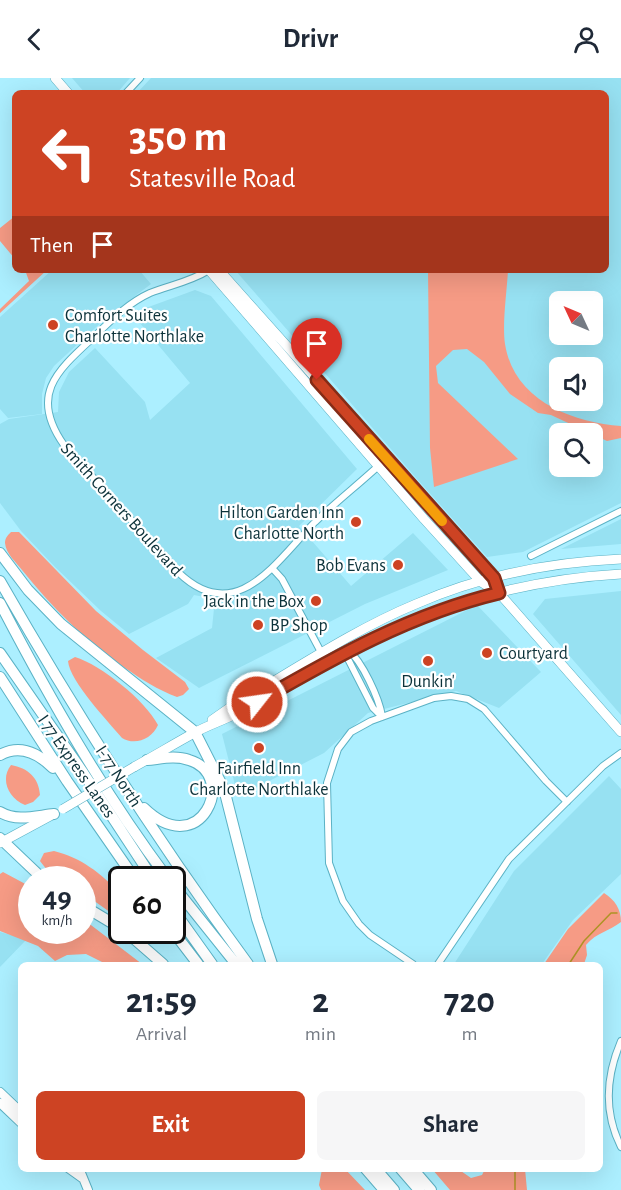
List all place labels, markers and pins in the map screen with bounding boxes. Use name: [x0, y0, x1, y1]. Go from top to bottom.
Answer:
place label: Comfort Suites Charlotte Northlake: [65, 307, 204, 346]
marker: Comfort Suites Charlotte Northlake: [46, 318, 60, 332]
pin: [291, 318, 342, 380]
place label: Hilton Garden Inn Charlotte North: [219, 504, 344, 543]
marker: Hilton Garden Inn Charlotte North: [349, 515, 363, 529]
place label: Bob Evans: [316, 557, 386, 575]
marker: Bob Evans: [391, 558, 405, 572]
place label: Jack in the Box: [204, 593, 304, 611]
marker: Jack in the Box: [309, 594, 323, 608]
place label: BP Shop: [270, 617, 328, 635]
marker: BP Shop: [251, 618, 265, 632]
place label: Courtyard: [499, 645, 568, 663]
marker: Courtyard: [480, 646, 494, 660]
marker: Dunkin': [421, 654, 435, 668]
place label: Dunkin': [401, 673, 455, 691]
marker: Fairfield Inn Charlotte Northlake: [252, 741, 266, 755]
place label: Fairfield Inn Charlotte Northlake: [190, 760, 328, 799]

